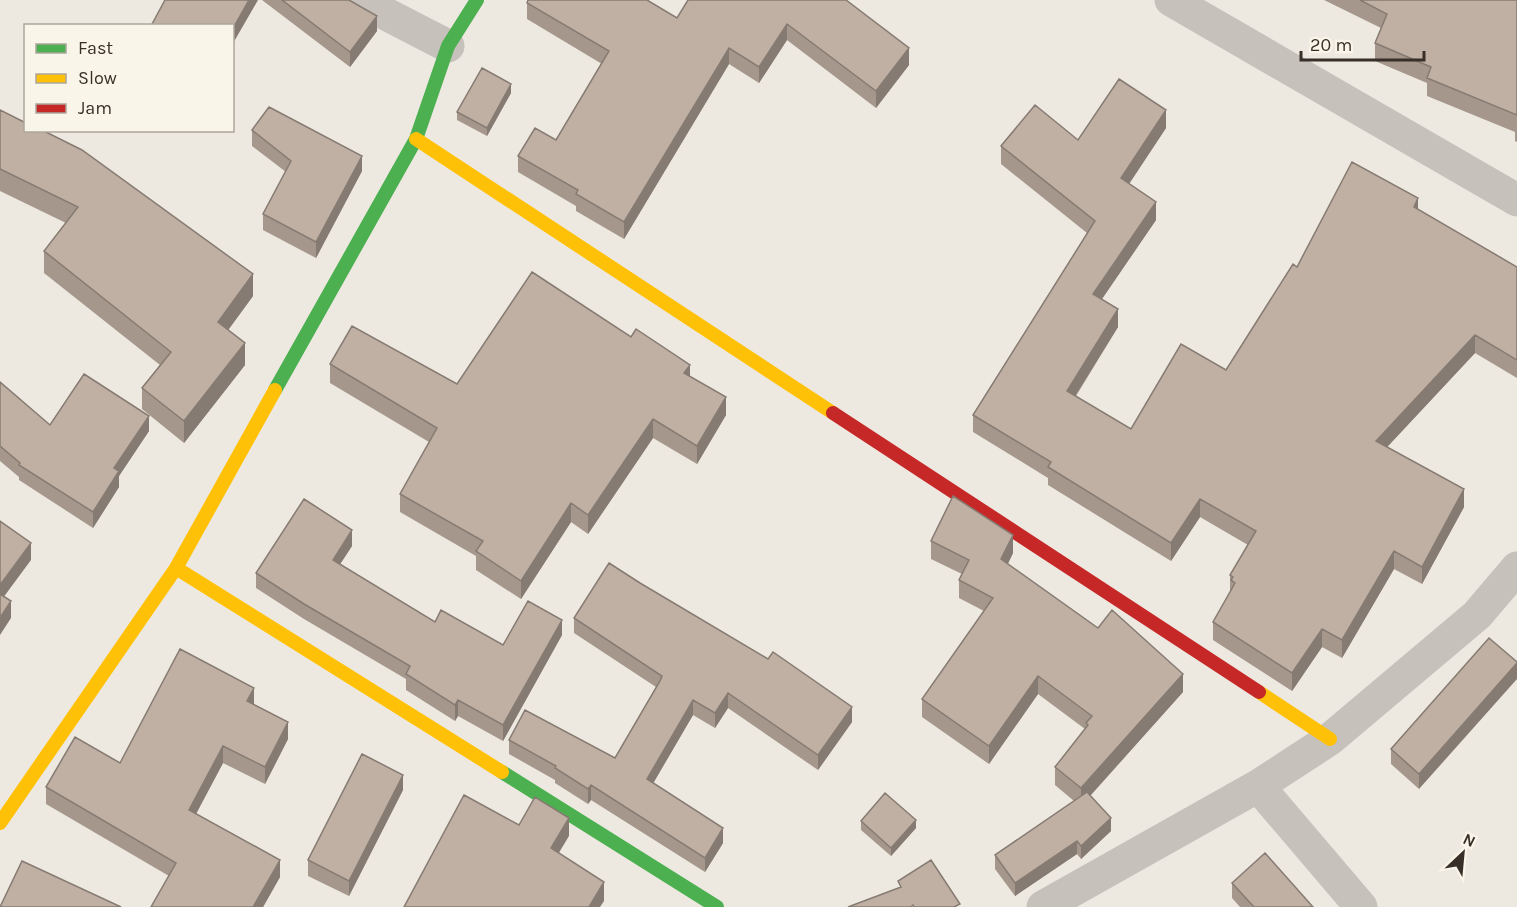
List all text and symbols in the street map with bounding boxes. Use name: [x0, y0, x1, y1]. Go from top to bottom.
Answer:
legend: [24, 24, 234, 132]
scale bar: [1301, 24, 1424, 62]
text: 20 m: [1310, 34, 1352, 56]
text: Fast: [78, 37, 113, 59]
text: Slow: [78, 67, 117, 89]
text: Jam: [78, 97, 112, 119]
north arrow: [1433, 823, 1493, 883]
text: N: [1460, 829, 1479, 851]

